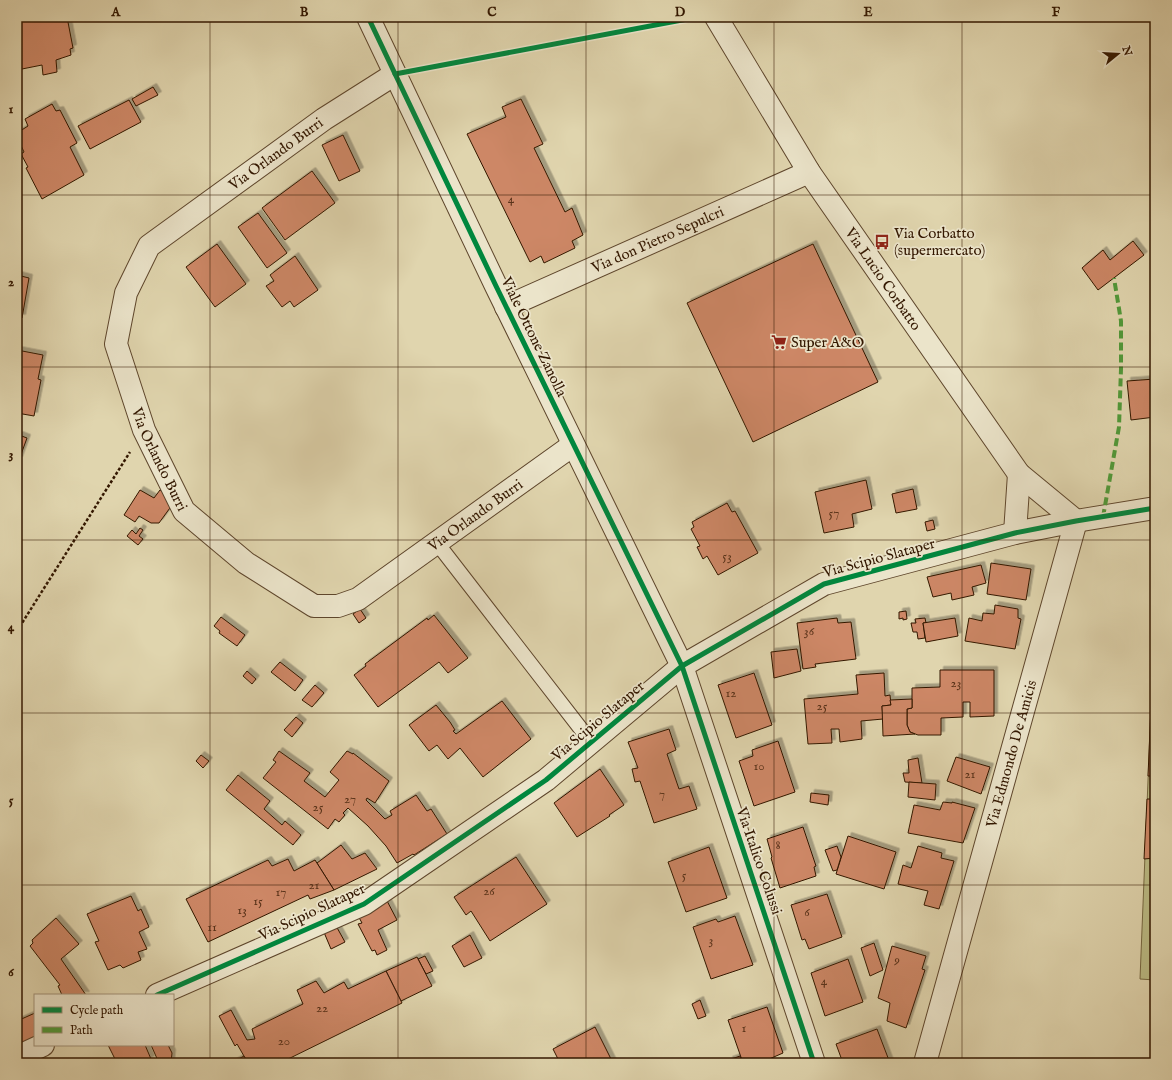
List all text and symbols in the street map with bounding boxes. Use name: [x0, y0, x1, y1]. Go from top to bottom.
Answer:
text: A: [111, 4, 122, 21]
text: B: [300, 4, 309, 21]
text: C: [487, 4, 497, 21]
text: D: [675, 4, 686, 21]
text: E: [863, 4, 873, 21]
text: F: [1052, 4, 1061, 21]
north arrow: [1098, 34, 1138, 74]
text: N: [1118, 44, 1135, 58]
text: 1: [9, 101, 14, 118]
street label: Via Orlando Burri: [224, 113, 327, 195]
house number: 4: [508, 191, 515, 208]
street label: Via don Pietro Sepulcri: [588, 202, 727, 278]
street label: Via Lucio Corbatto: [840, 223, 926, 334]
place label: Via Corbatto (supermercato): [893, 224, 985, 260]
bus stop icon: Via Corbatto (supermercato): [873, 233, 891, 251]
street label: Viale Ottone Zanolla: [496, 273, 571, 401]
text: 2: [8, 274, 14, 291]
supermarket icon: Super A&O: [770, 333, 788, 351]
place label: Super A&O: [791, 333, 864, 352]
street label: Via Orlando Burri: [127, 404, 192, 514]
text: 3: [9, 446, 14, 463]
street label: Via Orlando Burri: [423, 475, 526, 556]
house number: 57: [829, 505, 839, 522]
street label: Via Scipio Slataper: [820, 534, 938, 582]
house number: 53: [722, 548, 732, 565]
text: 4: [8, 619, 15, 636]
house number: 36: [804, 623, 815, 640]
house number: 23: [951, 675, 962, 692]
street label: Via Scipio Slataper: [547, 676, 649, 766]
street label: Via Edmondo De Amicis: [981, 678, 1041, 831]
house number: 12: [726, 685, 736, 702]
house number: 25: [817, 698, 828, 715]
house number: 10: [753, 758, 765, 775]
house number: 21: [965, 766, 976, 783]
house number: 7: [659, 786, 665, 803]
house number: 27: [344, 791, 356, 808]
text: 5: [9, 792, 14, 809]
house number: 25: [313, 799, 324, 816]
street label: Via Italico Colussi: [731, 804, 786, 917]
house number: 8: [775, 837, 781, 854]
house number: 5: [682, 867, 687, 884]
house number: 21: [309, 877, 320, 894]
street label: Via Scipio Slataper: [255, 879, 369, 945]
house number: 26: [483, 883, 495, 900]
house number: 17: [276, 884, 286, 901]
house number: 15: [253, 893, 263, 910]
house number: 13: [237, 902, 247, 919]
house number: 6: [804, 904, 810, 921]
house number: 11: [207, 919, 217, 936]
house number: 3: [709, 932, 714, 949]
house number: 9: [893, 952, 900, 969]
text: 6: [8, 964, 14, 981]
house number: 4: [821, 973, 828, 990]
legend: [34, 994, 174, 1046]
house number: 22: [316, 1000, 328, 1017]
text: Cycle path: [70, 1003, 124, 1019]
house number: 1: [742, 1020, 747, 1037]
text: Path: [70, 1023, 93, 1038]
house number: 20: [278, 1033, 290, 1050]

